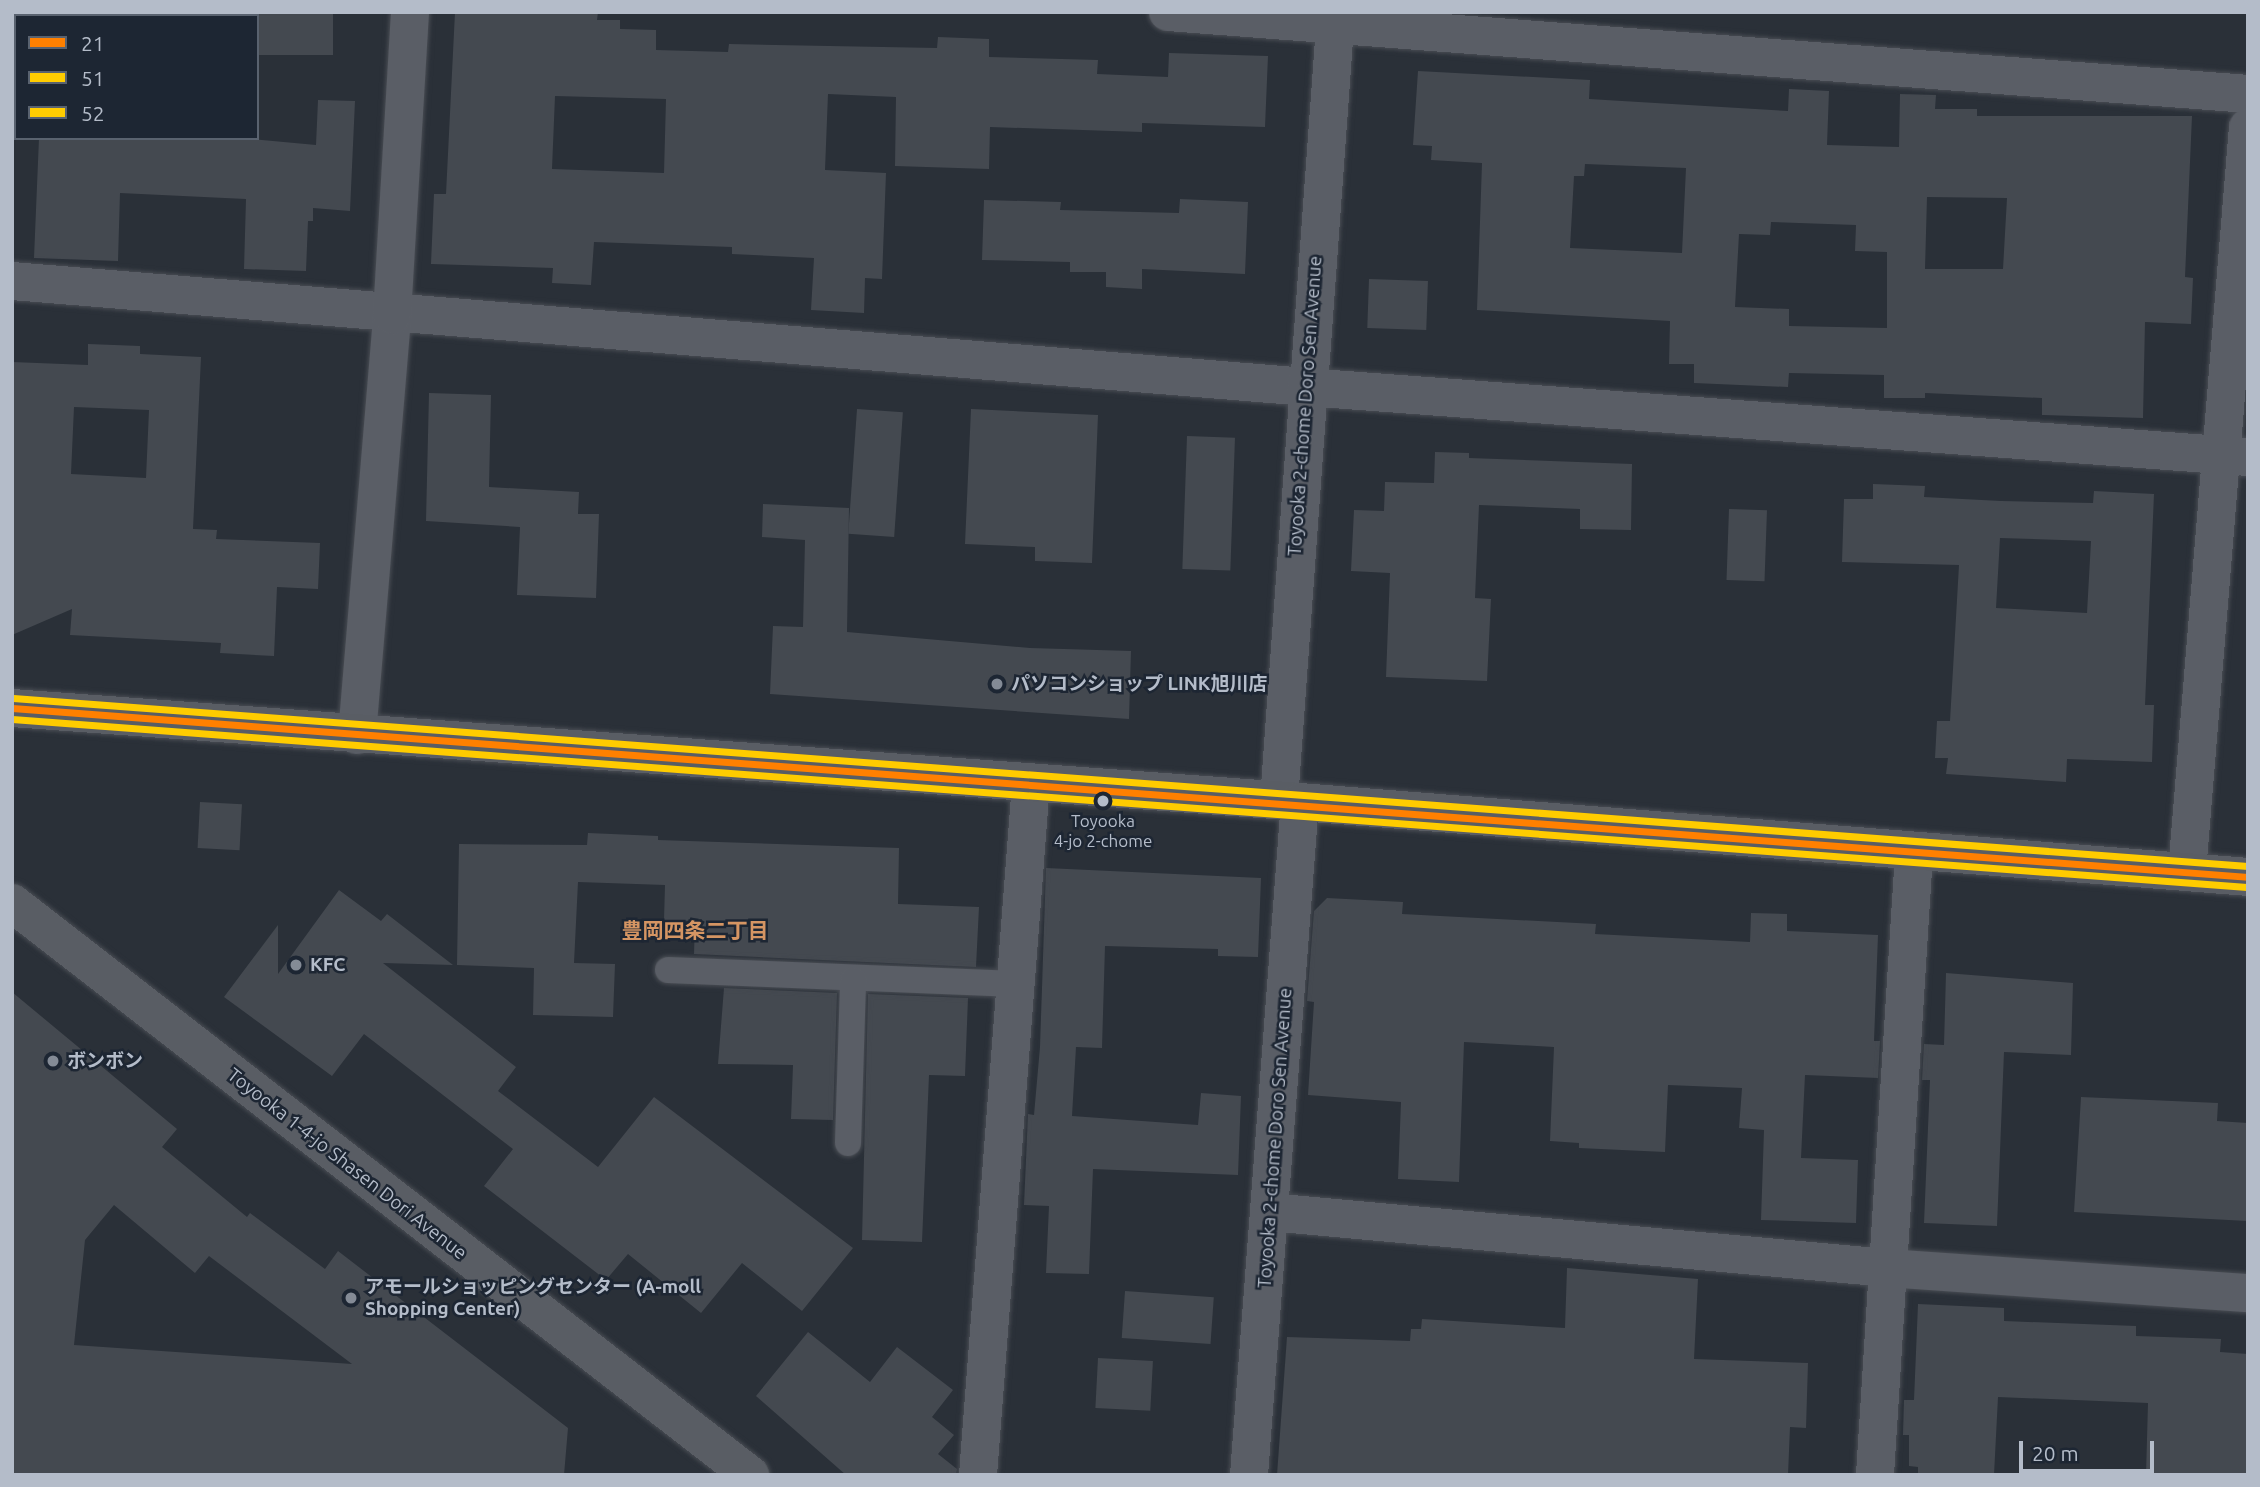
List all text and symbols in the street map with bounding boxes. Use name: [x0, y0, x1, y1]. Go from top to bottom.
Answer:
legend: [14, 14, 259, 140]
text: 21: [81, 31, 105, 55]
text: 51: [81, 66, 105, 90]
text: 52: [81, 101, 105, 125]
street label: Toyooka 2-chome Doro Sen Avenue: [1283, 255, 1327, 557]
place label: パソコンショップ LINK旭川店: [1011, 673, 1267, 695]
marker: パソコンショップ LINK旭川店: [989, 676, 1005, 692]
marker: Toyooka 4-jo 2-chome: [1096, 794, 1110, 808]
place label: Toyooka 4-jo 2-chome: [1054, 811, 1152, 851]
district label: 豊岡四条二丁目: [622, 917, 768, 943]
place label: KFC: [310, 954, 345, 976]
marker: KFC: [288, 957, 304, 973]
street label: Toyooka 2-chome Doro Sen Avenue: [1253, 987, 1297, 1289]
place label: ボンボン: [67, 1050, 143, 1072]
marker: ボンボン: [45, 1053, 61, 1069]
street label: Toyooka 1-4-jo Shasen Dori Avenue: [223, 1063, 471, 1265]
place label: アモールショッピングセンター (A-moll Shopping Center): [365, 1276, 701, 1320]
marker: アモールショッピングセンター (A-moll Shopping Center): [343, 1290, 359, 1306]
scale bar: [2022, 1428, 2157, 1472]
text: 20 m: [2032, 1441, 2079, 1465]

